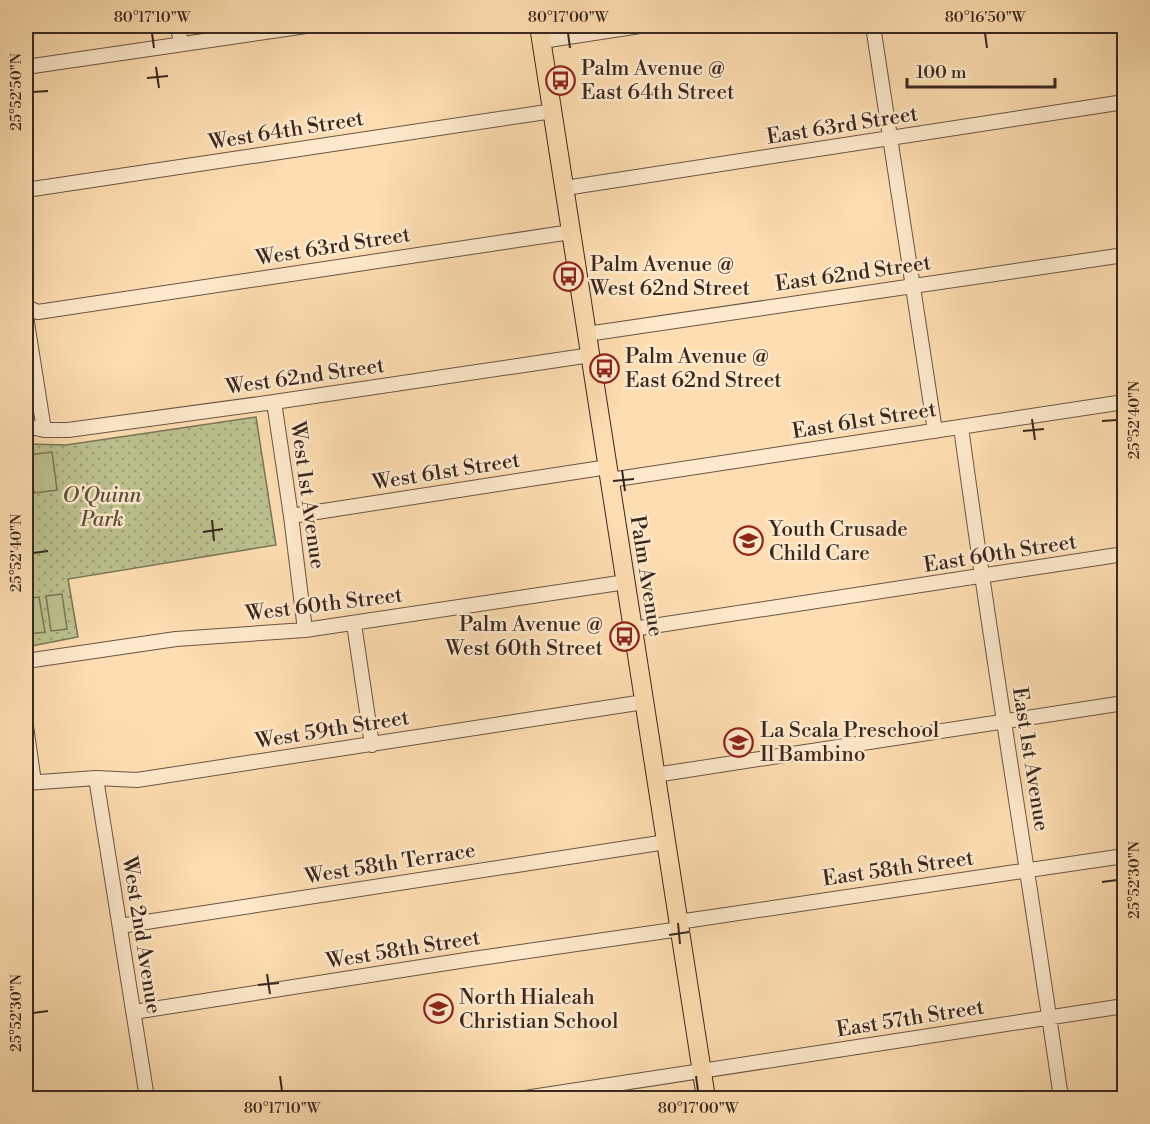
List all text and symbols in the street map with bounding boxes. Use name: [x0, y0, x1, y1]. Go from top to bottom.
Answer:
text: 80°17'10"W: [114, 8, 191, 27]
text: 80°17'00"W: [528, 8, 609, 27]
text: 80°16'50"W: [945, 8, 1026, 27]
scale bar: [907, 51, 1056, 89]
text: 25°52'50"N: [7, 53, 26, 131]
place label: Palm Avenue @ East 64th Street: [581, 56, 735, 106]
text: 100 m: [916, 61, 967, 84]
bus stop icon: Palm Avenue @ East 64th Street: [544, 64, 576, 96]
street label: East 63rd Street: [765, 101, 920, 151]
street label: West 64th Street: [206, 106, 366, 156]
street label: West 63rd Street: [253, 222, 413, 272]
street label: East 62nd Street: [774, 250, 933, 298]
place label: Palm Avenue @ West 62nd Street: [589, 252, 751, 302]
bus stop icon: Palm Avenue @ West 62nd Street: [553, 260, 585, 292]
place label: Palm Avenue @ East 62nd Street: [625, 344, 782, 394]
bus stop icon: Palm Avenue @ East 62nd Street: [588, 352, 620, 384]
street label: West 62nd Street: [223, 353, 387, 401]
text: 25°52'40"N: [1125, 381, 1144, 459]
street label: East 61st Street: [790, 397, 939, 445]
street label: West 1st Avenue: [284, 419, 330, 571]
street label: West 61st Street: [370, 447, 522, 497]
park label: O'Quinn Park: [62, 483, 142, 533]
text: 25°52'40"N: [7, 514, 26, 592]
street label: Palm Avenue: [624, 514, 668, 638]
place label: Youth Crusade Child Care: [768, 517, 908, 567]
school or university icon: Youth Crusade Child Care: [732, 525, 764, 557]
street label: East 60th Street: [922, 529, 1079, 579]
street label: West 60th Street: [243, 582, 404, 628]
place label: Palm Avenue @ West 60th Street: [444, 612, 604, 662]
bus stop icon: Palm Avenue @ West 60th Street: [608, 620, 640, 652]
street label: East 1st Avenue: [1006, 685, 1054, 833]
street label: West 59th Street: [252, 705, 411, 755]
place label: La Scala Preschool Il Bambino: [760, 718, 939, 768]
school or university icon: La Scala Preschool Il Bambino: [723, 726, 755, 758]
street label: West 58th Terrace: [302, 838, 477, 890]
text: 25°52'30"N: [1125, 841, 1144, 919]
street label: East 58th Street: [821, 845, 976, 892]
street label: West 2nd Avenue: [116, 853, 166, 1016]
street label: West 58th Street: [323, 925, 483, 975]
text: 25°52'30"N: [7, 974, 26, 1052]
place label: North Hialeah Christian School: [459, 985, 618, 1035]
school or university icon: North Hialeah Christian School: [422, 993, 454, 1025]
street label: East 57th Street: [834, 994, 986, 1044]
text: 80°17'10"W: [244, 1099, 321, 1118]
text: 80°17'00"W: [658, 1099, 739, 1118]

